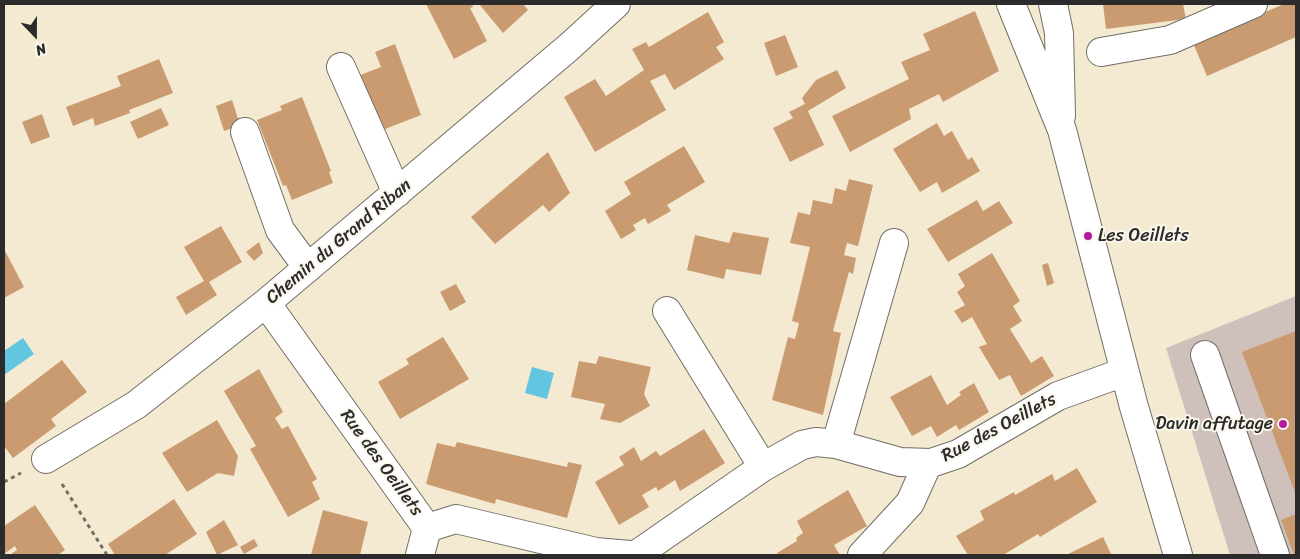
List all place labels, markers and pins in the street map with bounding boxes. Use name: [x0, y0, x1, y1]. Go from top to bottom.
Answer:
place label: Les Oeillets: [1098, 225, 1189, 247]
marker: Les Oeillets: [1082, 230, 1094, 242]
place label: Davin affutage: [1156, 413, 1273, 435]
marker: Davin affutage: [1277, 418, 1289, 430]

